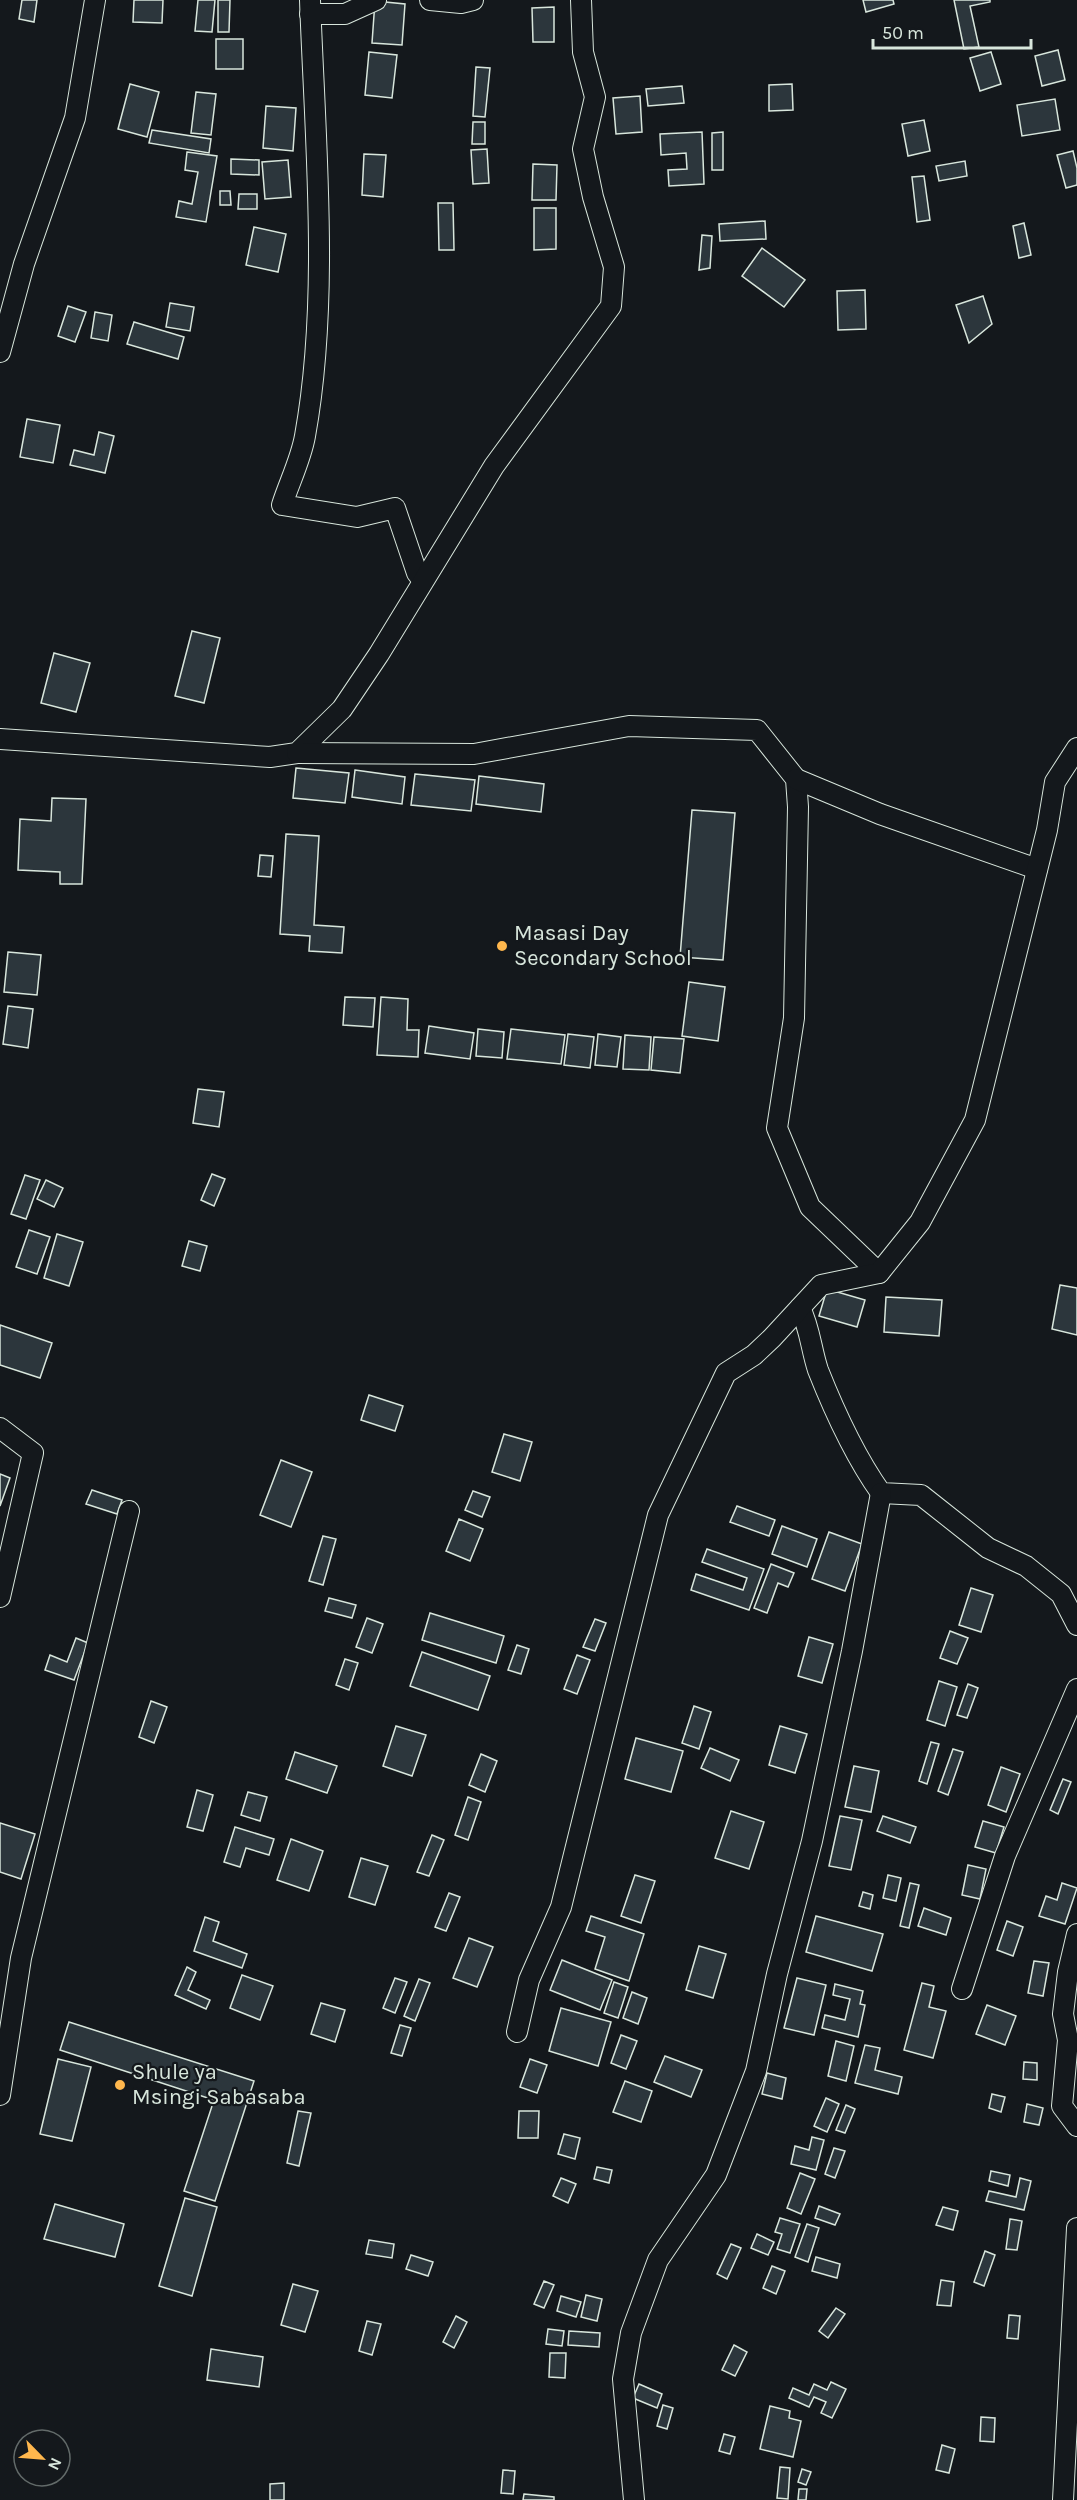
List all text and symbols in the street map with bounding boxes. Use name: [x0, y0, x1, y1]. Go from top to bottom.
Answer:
scale bar: [873, 12, 1030, 50]
text: 50 m: [882, 22, 924, 44]
place label: Masasi Day Secondary School: [514, 920, 692, 971]
marker: Masasi Day Secondary School: [495, 939, 509, 953]
place label: Shule ya Msingi Sabasaba: [132, 2059, 306, 2110]
marker: Shule ya Msingi Sabasaba: [113, 2078, 127, 2092]
north arrow: [12, 2428, 72, 2488]
text: N: [44, 2455, 66, 2473]

